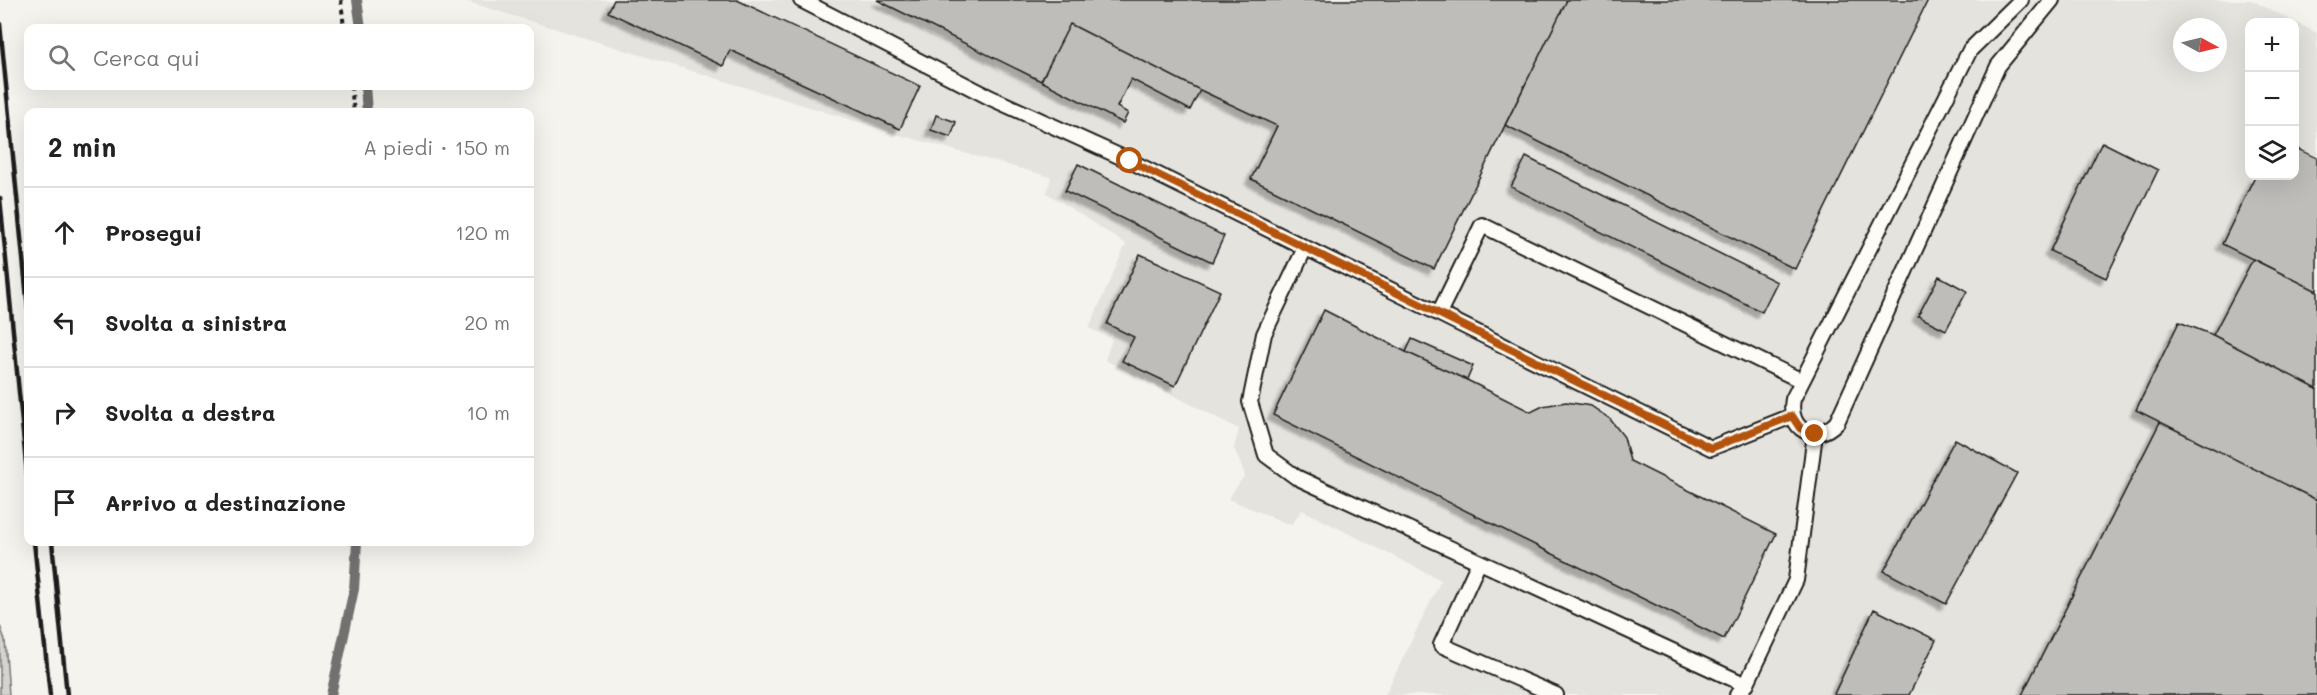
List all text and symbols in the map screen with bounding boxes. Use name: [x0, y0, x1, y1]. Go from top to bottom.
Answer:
north arrow: [2173, 18, 2227, 72]
map controls: [2245, 18, 2299, 180]
button: +: [2245, 18, 2299, 72]
search box: [24, 24, 534, 90]
icon: search: [45, 41, 78, 74]
text: Cerca qui: [93, 43, 200, 72]
button: −: [2245, 72, 2299, 126]
button: layers: [2245, 126, 2299, 180]
text: 2 min: [48, 130, 116, 164]
text: A piedi · 150 m: [363, 134, 510, 160]
route start: [1116, 147, 1142, 173]
icon: ahead: [48, 216, 81, 249]
text: Prosegui: [105, 218, 202, 247]
text: 120 m: [455, 219, 510, 245]
icon: left: [48, 306, 81, 339]
text: Svolta a sinistra: [105, 308, 287, 337]
text: 20 m: [464, 309, 510, 335]
icon: right: [48, 396, 81, 429]
text: Svolta a destra: [105, 398, 275, 427]
text: 10 m: [466, 399, 510, 425]
route end: [1801, 420, 1827, 446]
icon: arrive: [48, 486, 81, 519]
text: Arrivo a destinazione: [105, 488, 346, 517]

